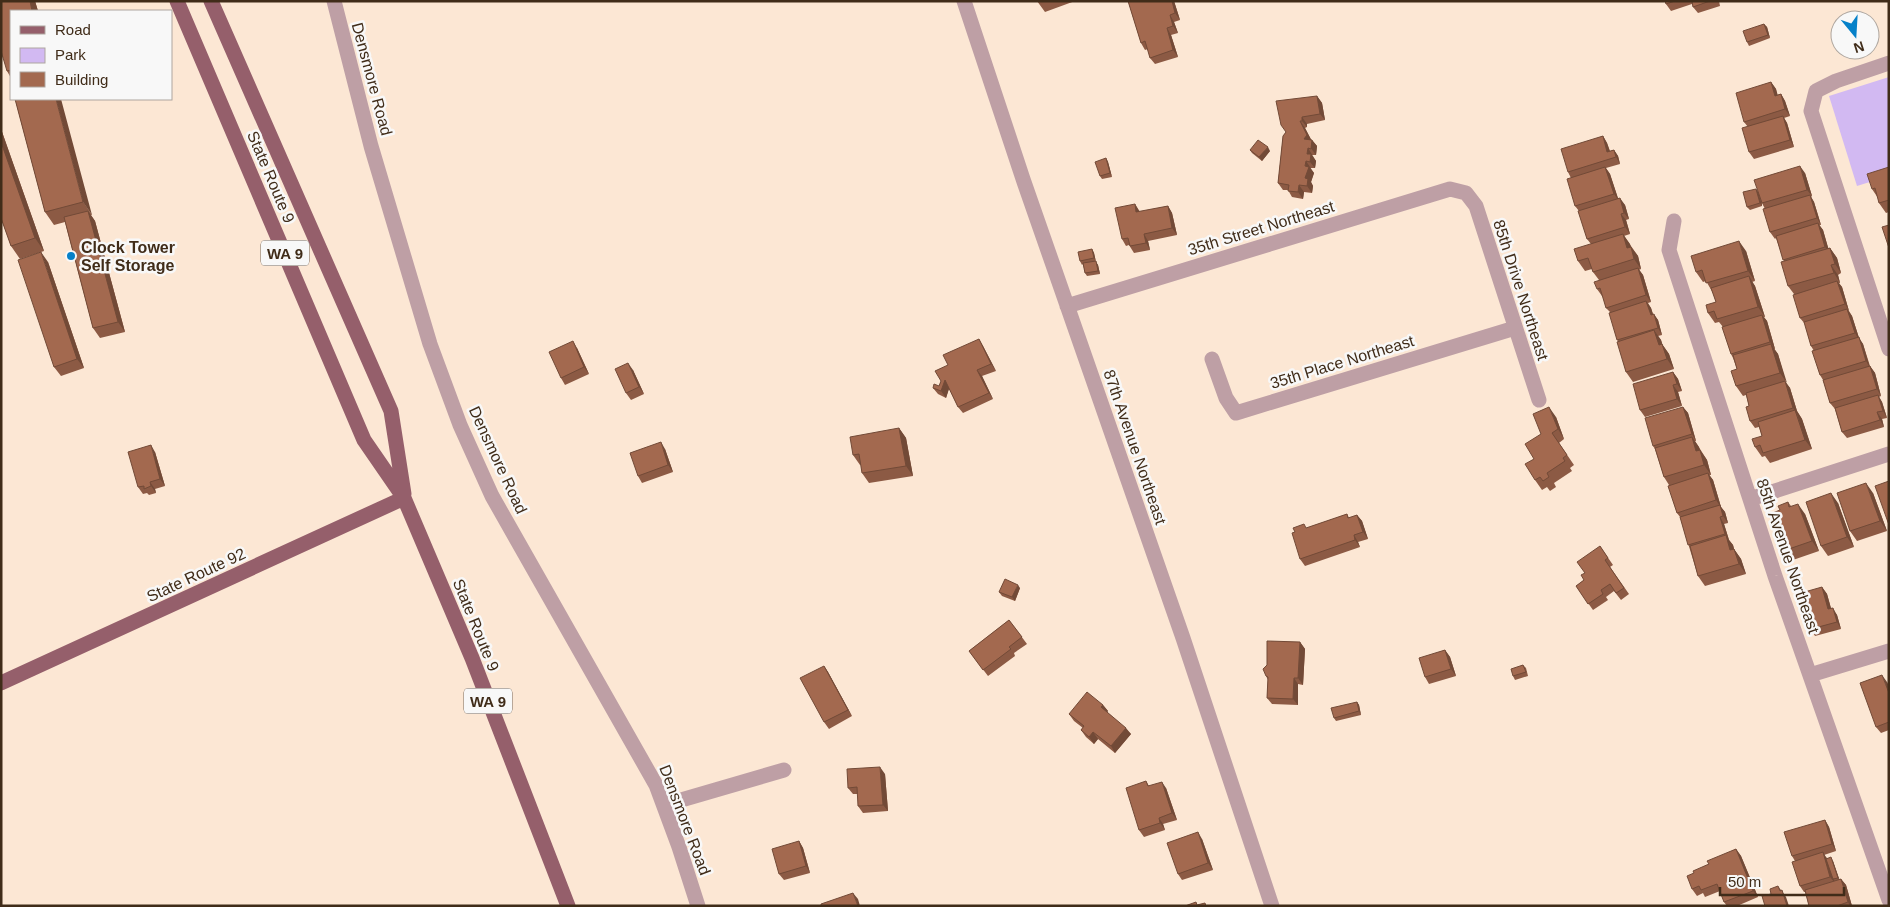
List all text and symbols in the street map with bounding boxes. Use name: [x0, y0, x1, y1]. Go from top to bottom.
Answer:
legend: [10, 10, 172, 100]
north arrow: [1830, 10, 1880, 60]
text: Road: [55, 21, 91, 38]
street label: Densmore Road: [349, 21, 395, 137]
text: N: [1852, 38, 1866, 57]
text: Park: [55, 46, 86, 63]
text: Building: [55, 71, 108, 88]
street label: State Route 9: [244, 129, 298, 225]
street label: 35th Street Northeast: [1186, 197, 1337, 258]
street label: 85th Drive Northeast: [1490, 218, 1552, 363]
place label: Clock Tower Self Storage: [81, 239, 175, 274]
road number: WA 9: [261, 240, 309, 266]
marker: Clock Tower Self Storage: [65, 250, 77, 262]
street label: 35th Place Northeast: [1268, 332, 1416, 392]
street label: 87th Avenue Northeast: [1101, 367, 1170, 527]
street label: Densmore Road: [466, 404, 530, 516]
street label: 85th Avenue Northeast: [1754, 476, 1823, 636]
street label: State Route 92: [144, 545, 248, 605]
street label: State Route 9: [450, 576, 502, 674]
road number: WA 9: [464, 688, 512, 714]
street label: Densmore Road: [656, 763, 714, 877]
scale bar: [1720, 864, 1844, 896]
text: 50 m: [1728, 873, 1761, 890]

